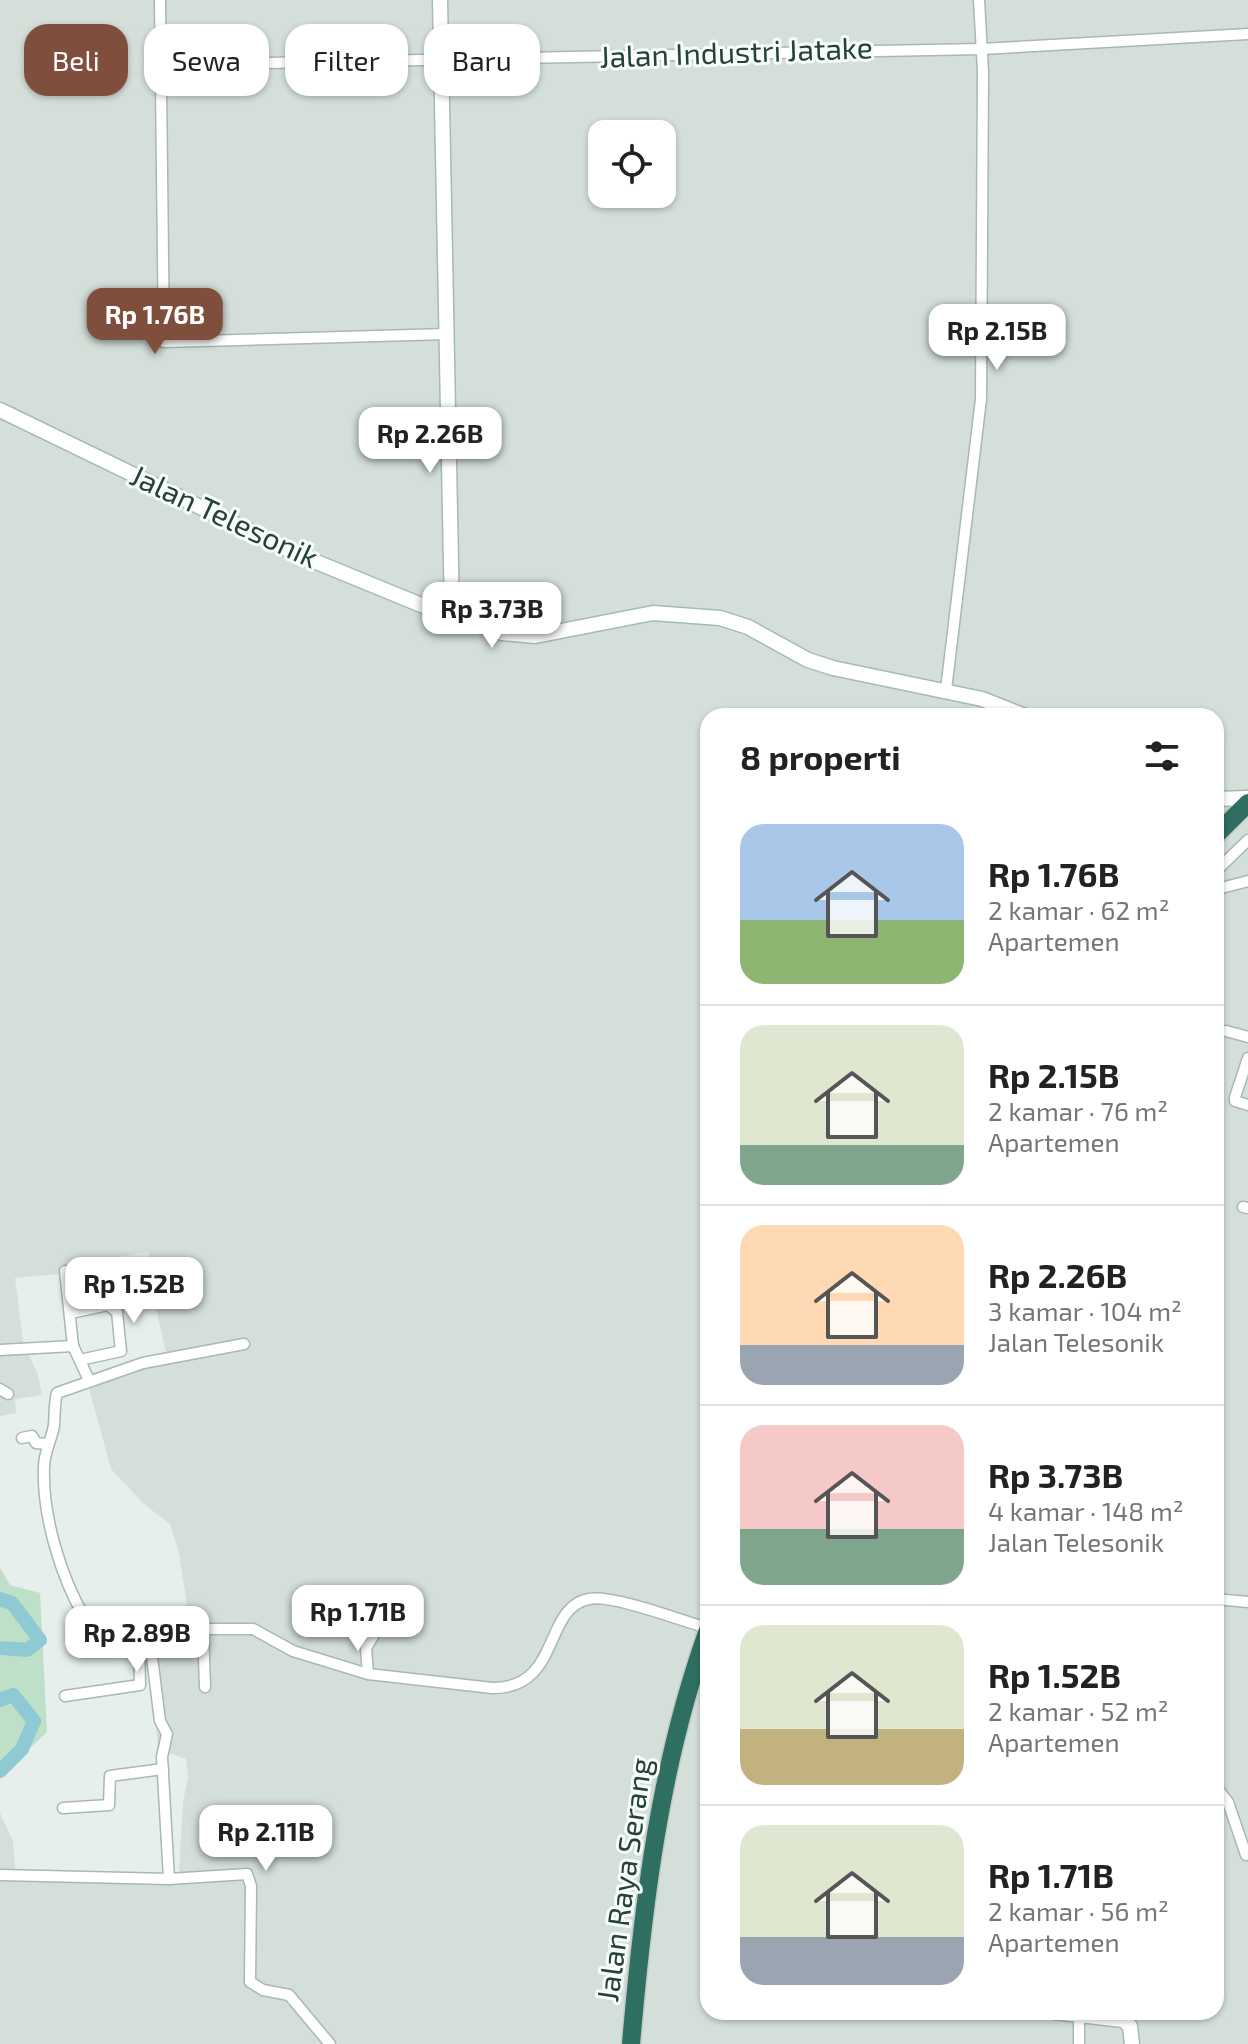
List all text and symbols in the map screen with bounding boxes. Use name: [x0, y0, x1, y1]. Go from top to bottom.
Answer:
chip: Beli: [24, 24, 128, 96]
chip: Sewa: [144, 24, 269, 96]
chip: Filter: [285, 24, 408, 96]
chip: Baru: [424, 24, 540, 96]
street label: Jalan Industri Jatake: [599, 28, 873, 74]
map controls: [588, 120, 676, 208]
button: locate: [588, 120, 676, 208]
pin: Rp 1.76B: [72, 288, 238, 356]
text: Rp 1.76B: [105, 298, 205, 329]
pin: Rp 2.15B: [914, 304, 1080, 372]
text: Rp 2.15B: [947, 314, 1047, 345]
pin: Rp 2.26B: [347, 407, 513, 475]
text: Rp 2.26B: [377, 417, 483, 448]
street label: Jalan Telesonik: [125, 456, 324, 574]
pin: Rp 3.73B: [409, 582, 575, 650]
text: Rp 3.73B: [440, 592, 544, 623]
icon: filters: [1140, 734, 1184, 778]
text: 8 properti: [740, 736, 901, 777]
text: Rp 1.76B: [988, 853, 1119, 894]
icon: home: [804, 856, 900, 952]
text: 2 kamar · 62 m²: [988, 894, 1169, 925]
text: Apartemen: [988, 925, 1120, 956]
text: Rp 2.15B: [988, 1054, 1120, 1095]
icon: home: [804, 1057, 900, 1153]
text: 2 kamar · 76 m²: [988, 1095, 1168, 1126]
text: Apartemen: [988, 1126, 1120, 1157]
text: Rp 2.26B: [988, 1254, 1127, 1295]
pin: Rp 1.52B: [51, 1257, 217, 1325]
icon: home: [804, 1257, 900, 1353]
text: Rp 1.52B: [83, 1267, 185, 1298]
text: 3 kamar · 104 m²: [988, 1295, 1182, 1326]
text: Jalan Telesonik: [988, 1326, 1164, 1357]
text: Rp 3.73B: [988, 1454, 1123, 1495]
icon: home: [804, 1457, 900, 1553]
text: 4 kamar · 148 m²: [988, 1495, 1183, 1526]
text: Jalan Telesonik: [988, 1526, 1164, 1557]
pin: Rp 1.71B: [275, 1585, 441, 1653]
text: Rp 1.71B: [310, 1595, 406, 1626]
pin: Rp 2.89B: [54, 1606, 220, 1674]
text: Rp 2.89B: [83, 1616, 191, 1647]
text: Rp 1.52B: [988, 1654, 1121, 1695]
icon: home: [804, 1657, 900, 1753]
text: 2 kamar · 52 m²: [988, 1695, 1168, 1726]
text: Apartemen: [988, 1726, 1120, 1757]
street label: Jalan Raya Serang: [588, 1755, 658, 2004]
pin: Rp 2.11B: [183, 1805, 349, 1873]
text: Rp 2.11B: [217, 1815, 315, 1846]
text: Rp 1.71B: [988, 1854, 1114, 1895]
icon: home: [804, 1857, 900, 1953]
text: 2 kamar · 56 m²: [988, 1895, 1169, 1926]
text: Apartemen: [988, 1926, 1120, 1957]

